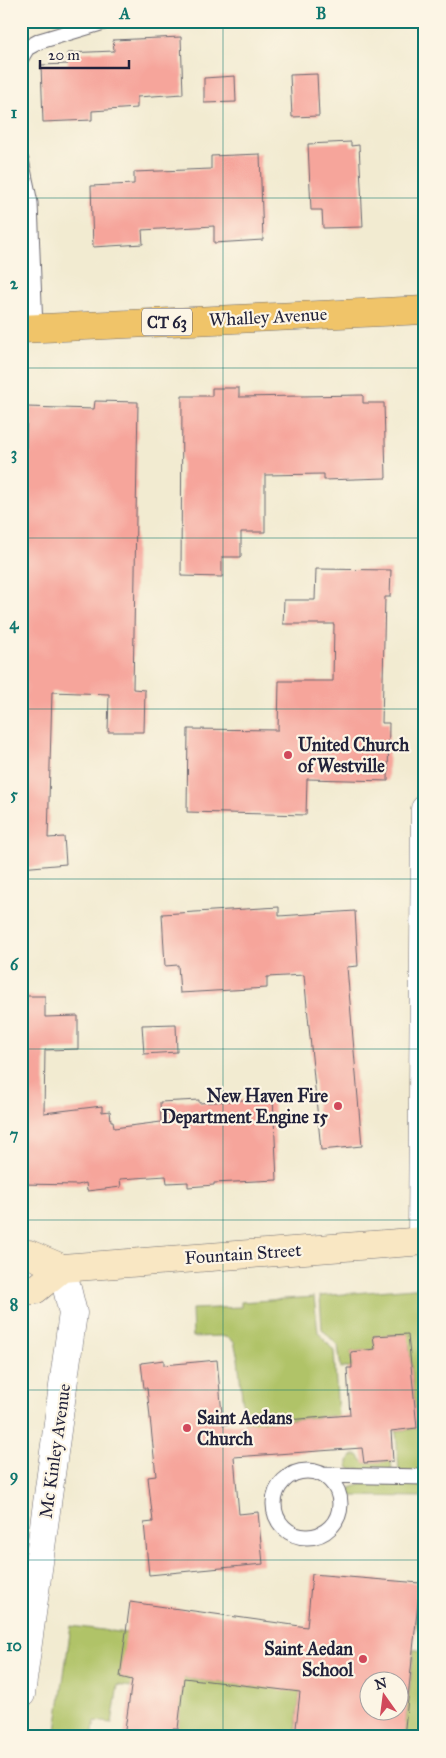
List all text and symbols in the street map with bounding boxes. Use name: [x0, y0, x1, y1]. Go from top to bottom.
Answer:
text: A: [119, 4, 131, 23]
text: B: [316, 4, 326, 23]
scale bar: [40, 38, 129, 70]
text: 20 m: [48, 46, 80, 64]
text: 1: [11, 103, 18, 122]
text: 2: [10, 274, 19, 293]
street label: Whalley Avenue: [208, 303, 328, 331]
road number: CT 63: [142, 308, 192, 336]
text: 3: [11, 444, 17, 464]
text: 4: [10, 614, 20, 634]
place label: United Church of Westville: [298, 734, 410, 777]
marker: United Church of Westville: [282, 749, 294, 761]
text: 5: [10, 785, 18, 804]
text: 6: [10, 955, 19, 974]
place label: New Haven Fire Department Engine 15: [162, 1085, 329, 1129]
marker: New Haven Fire Department Engine 15: [332, 1100, 344, 1112]
text: 7: [10, 1125, 19, 1144]
street label: Fountain Street: [184, 1239, 303, 1269]
text: 8: [10, 1295, 18, 1314]
street label: Mc Kinley Avenue: [35, 1382, 75, 1520]
place label: Saint Aedans Church: [197, 1407, 293, 1450]
marker: Saint Aedans Church: [181, 1422, 193, 1434]
text: 9: [10, 1466, 18, 1486]
text: 10: [6, 1636, 22, 1655]
place label: Saint Aedan School: [264, 1638, 354, 1681]
marker: Saint Aedan School: [357, 1653, 369, 1665]
north arrow: [358, 1670, 408, 1720]
text: N: [373, 1674, 389, 1694]

